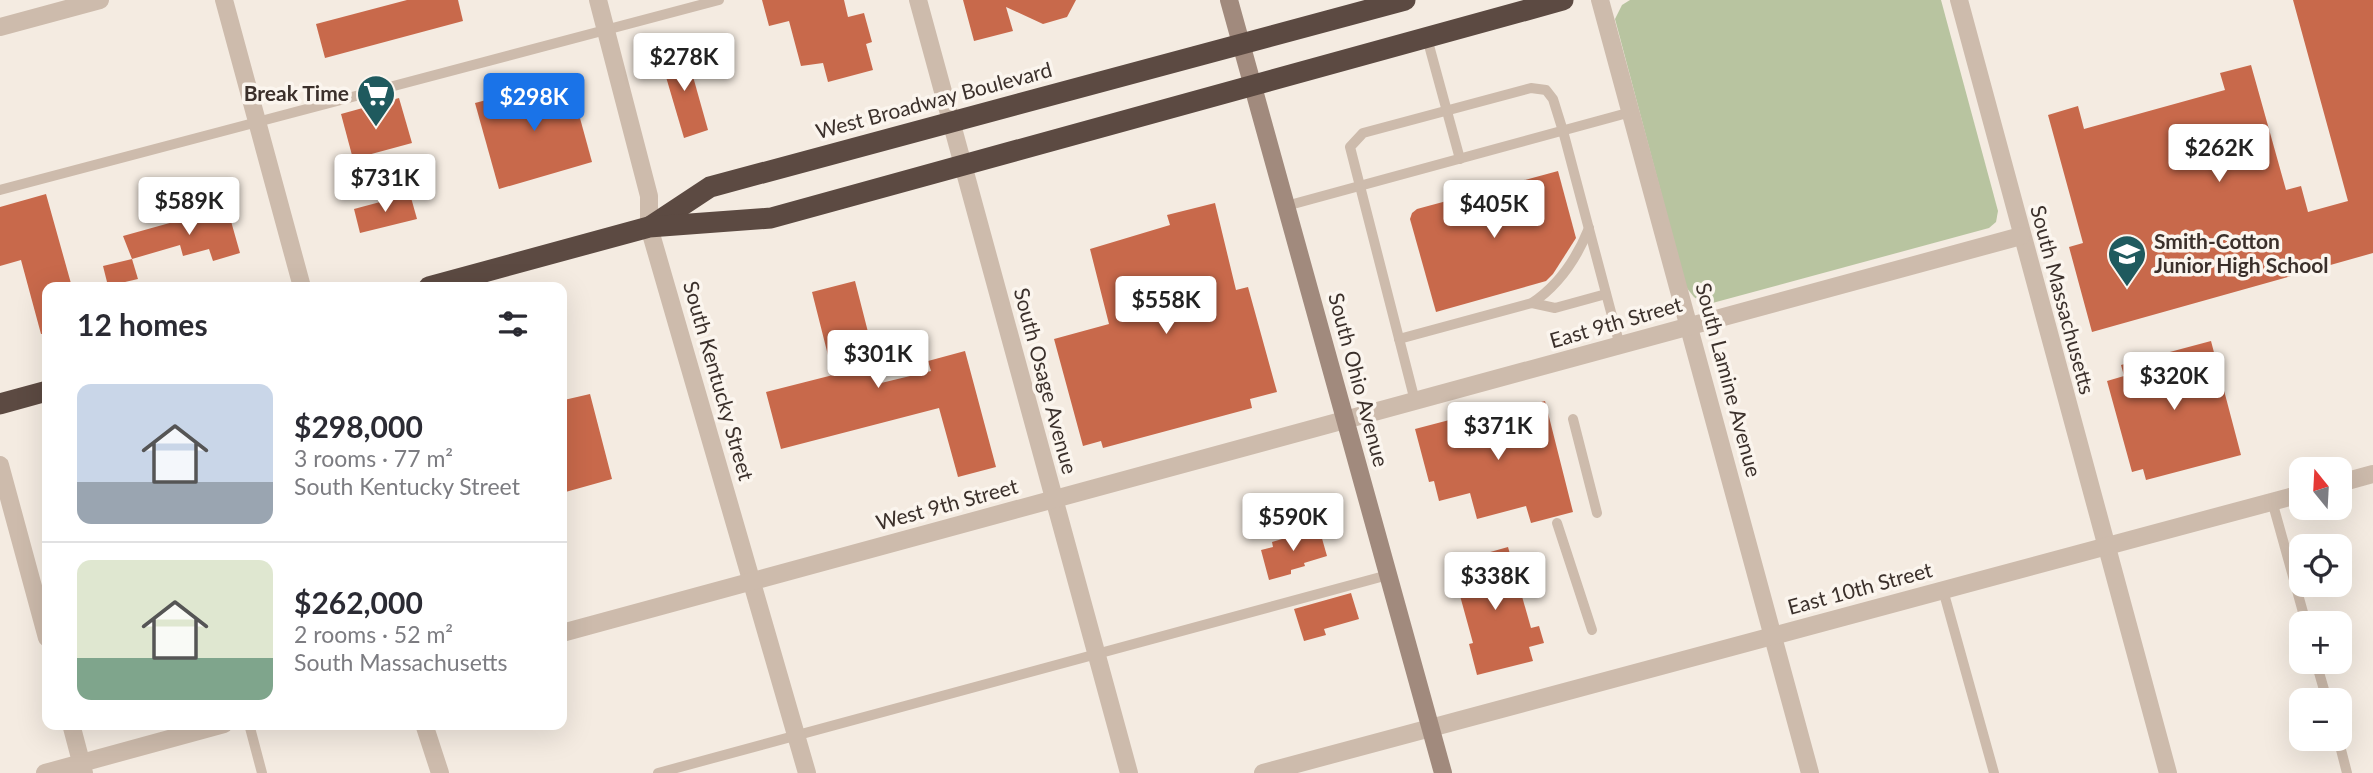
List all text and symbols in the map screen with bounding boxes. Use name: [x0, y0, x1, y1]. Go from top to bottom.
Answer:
pin: $278K: [635, 34, 733, 93]
text: $278K: [649, 42, 719, 70]
street label: West Broadway Boulevard: [813, 56, 1054, 143]
supermarket icon: Break Time: [355, 73, 397, 128]
pin: $298K: [485, 74, 583, 133]
place label: Break Time: [244, 80, 349, 105]
text: $298K: [499, 82, 569, 110]
pin: $262K: [2170, 124, 2268, 184]
text: $262K: [2184, 133, 2254, 161]
pin: $731K: [336, 154, 434, 214]
text: $731K: [350, 163, 420, 191]
pin: $589K: [140, 177, 238, 237]
pin: $405K: [1445, 180, 1543, 240]
text: $589K: [154, 186, 224, 214]
text: $405K: [1459, 189, 1529, 217]
street label: South Massachusetts: [2026, 202, 2101, 397]
place label: Smith-Cotton Junior High School: [2154, 228, 2329, 277]
school or university icon: Smith-Cotton Junior High School: [2106, 233, 2148, 288]
pin: $558K: [1117, 276, 1215, 336]
street label: South Kentucky Street: [679, 278, 760, 484]
street label: South Lamine Avenue: [1691, 280, 1767, 479]
street label: South Osage Avenue: [1010, 285, 1083, 476]
text: $558K: [1131, 285, 1201, 313]
street label: South Ohio Avenue: [1324, 290, 1395, 469]
street label: East 9th Street: [1547, 291, 1685, 352]
icon: filters: [494, 305, 532, 343]
text: 12 homes: [77, 306, 208, 342]
pin: $301K: [829, 330, 927, 390]
text: $301K: [843, 339, 913, 367]
pin: $320K: [2125, 352, 2223, 412]
text: $320K: [2139, 361, 2209, 389]
pin: $371K: [1449, 402, 1547, 462]
text: $298,000: [294, 408, 423, 444]
text: $371K: [1463, 411, 1533, 439]
icon: home: [133, 412, 217, 496]
text: 3 rooms · 77 m²: [294, 444, 453, 472]
north arrow: [2289, 457, 2352, 520]
map controls: [2289, 457, 2352, 751]
text: South Kentucky Street: [294, 472, 520, 500]
street label: West 9th Street: [873, 472, 1021, 534]
pin: $590K: [1244, 494, 1342, 553]
text: $590K: [1258, 502, 1328, 530]
button: locate: [2289, 534, 2352, 597]
pin: $338K: [1446, 552, 1544, 612]
street label: East 10th Street: [1785, 556, 1935, 619]
text: $338K: [1460, 561, 1530, 589]
text: $262,000: [294, 584, 423, 620]
icon: home: [133, 588, 217, 672]
button: +: [2289, 611, 2352, 674]
text: 2 rooms · 52 m²: [294, 620, 453, 648]
text: South Massachusetts: [294, 648, 507, 676]
button: −: [2289, 688, 2352, 751]

